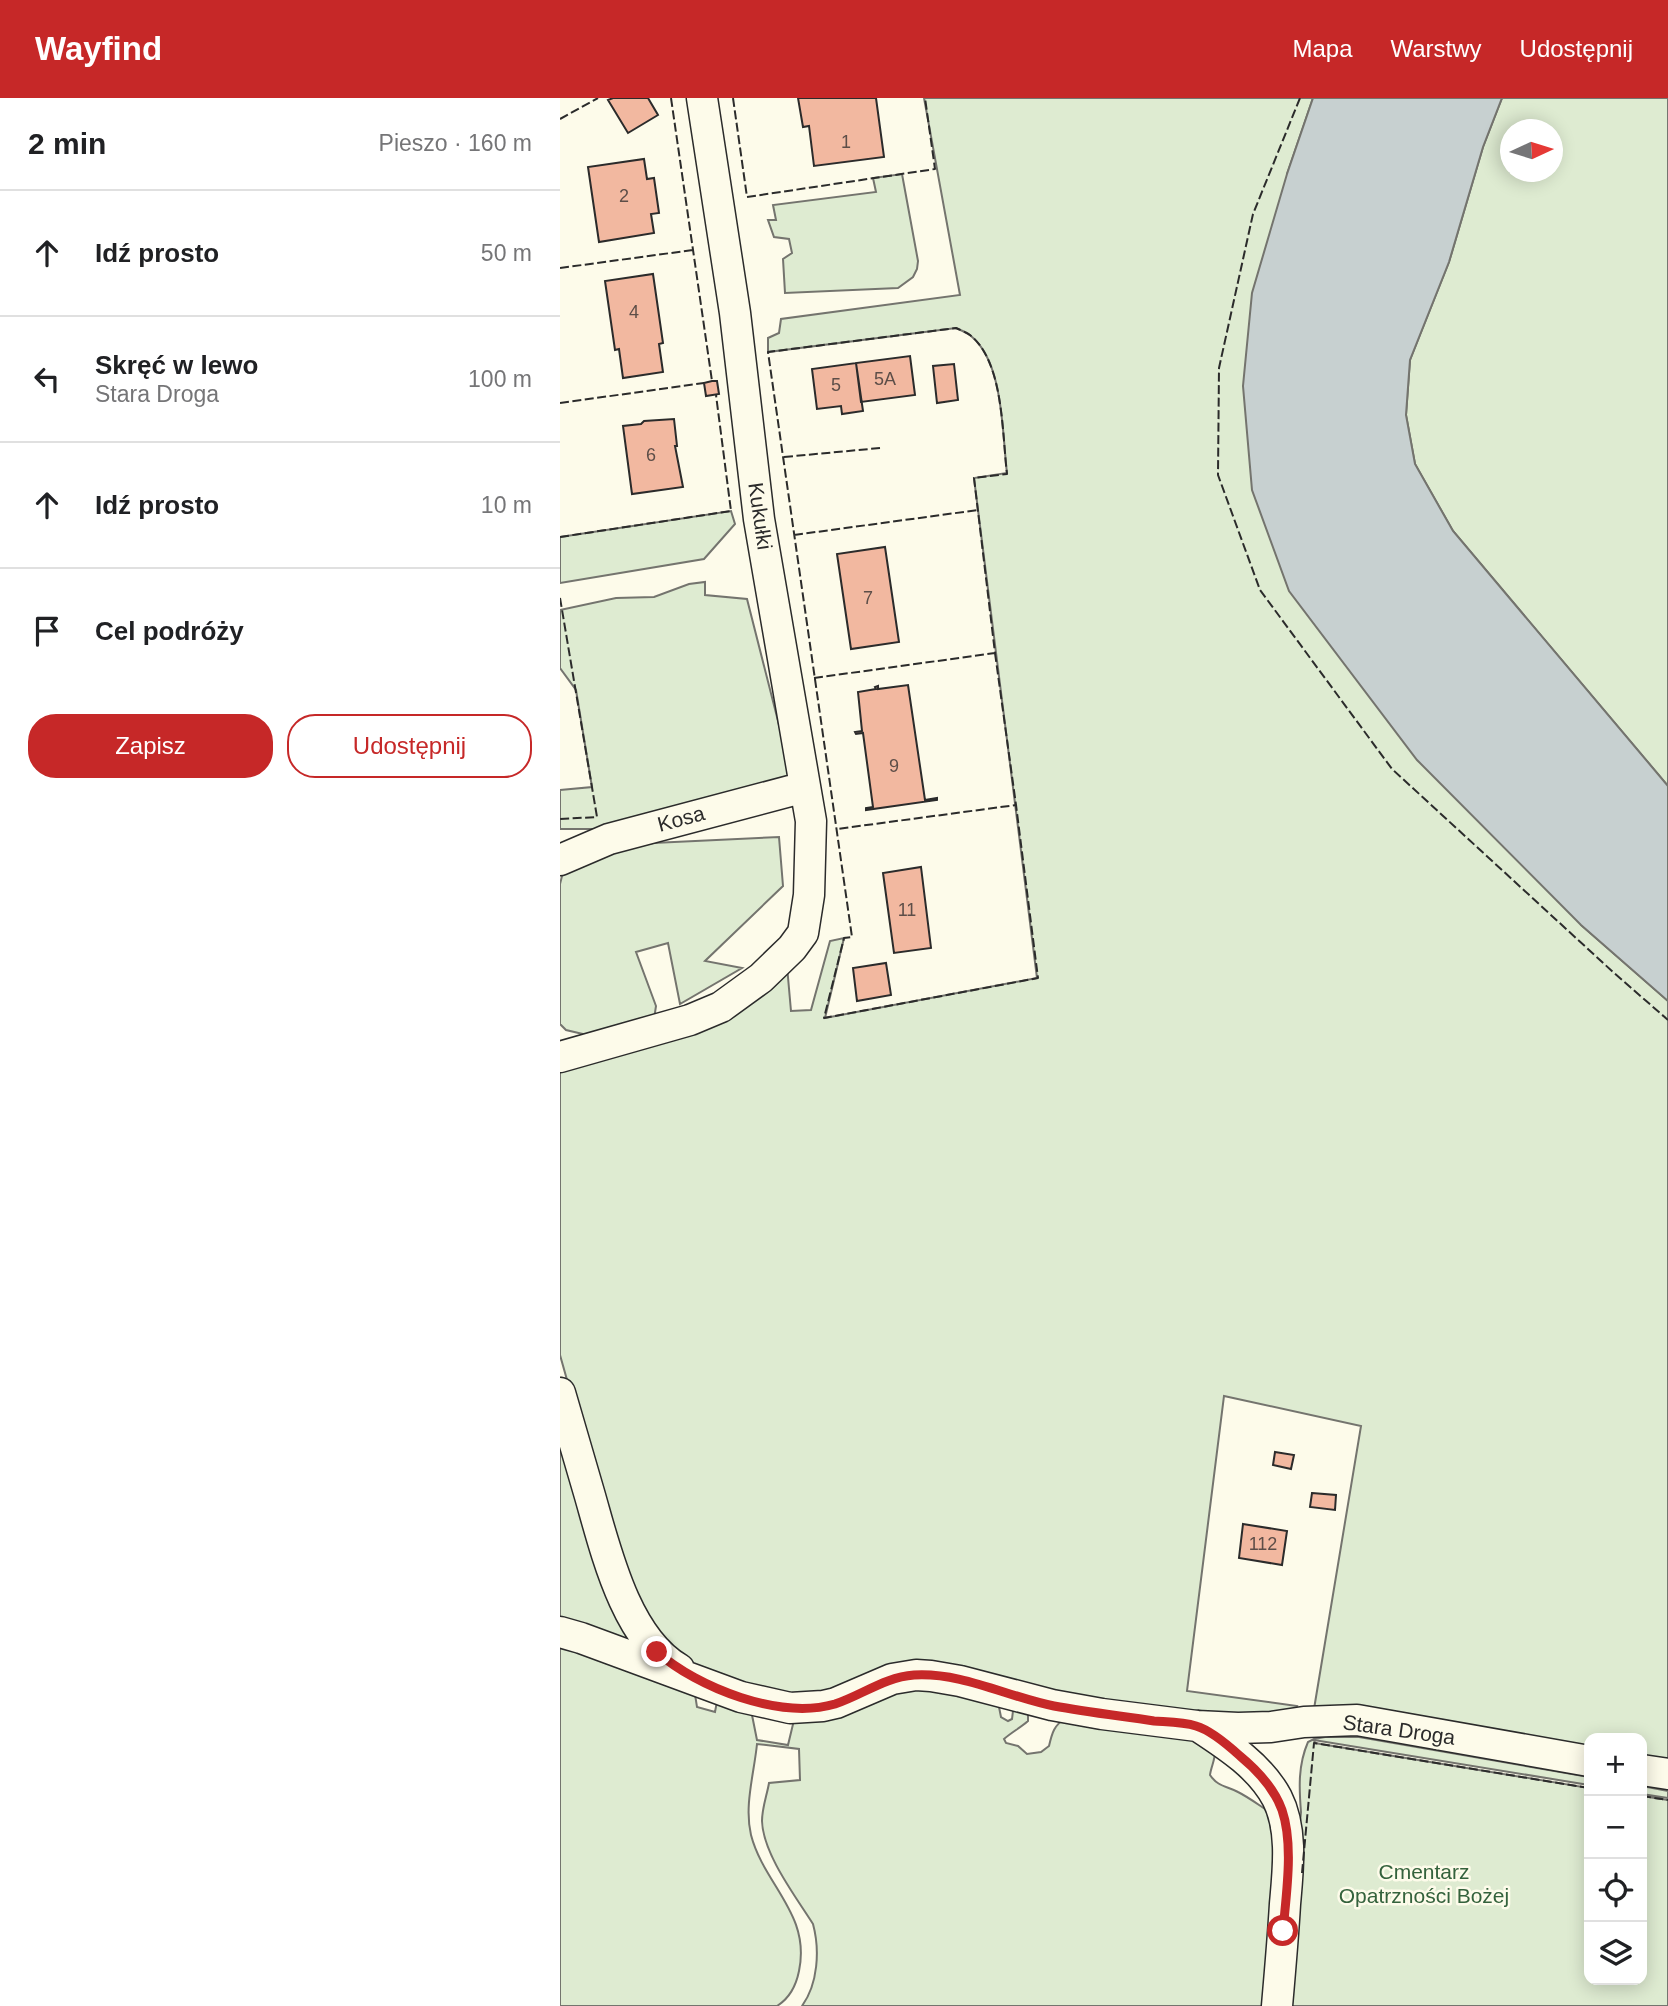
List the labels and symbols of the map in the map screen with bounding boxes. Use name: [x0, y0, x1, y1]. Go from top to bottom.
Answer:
north arrow: [1500, 119, 1563, 182]
house number: 1: [841, 132, 851, 152]
house number: 2: [619, 186, 629, 206]
house number: 4: [629, 302, 639, 322]
house number: 5A: [874, 369, 896, 389]
house number: 5: [831, 375, 841, 395]
house number: 6: [646, 445, 656, 465]
street label: Kukułki: [744, 481, 777, 551]
house number: 7: [863, 588, 873, 608]
house number: 9: [889, 756, 899, 776]
street label: Kosa: [655, 801, 707, 836]
house number: 11: [898, 900, 916, 920]
house number: 112: [1249, 1534, 1277, 1554]
route end: [641, 1636, 672, 1667]
street label: Stara Droga: [1341, 1710, 1457, 1749]
park label: Cmentarz Opatrzności Bożej: [1339, 1860, 1509, 1907]
route start: [1267, 1915, 1298, 1946]

